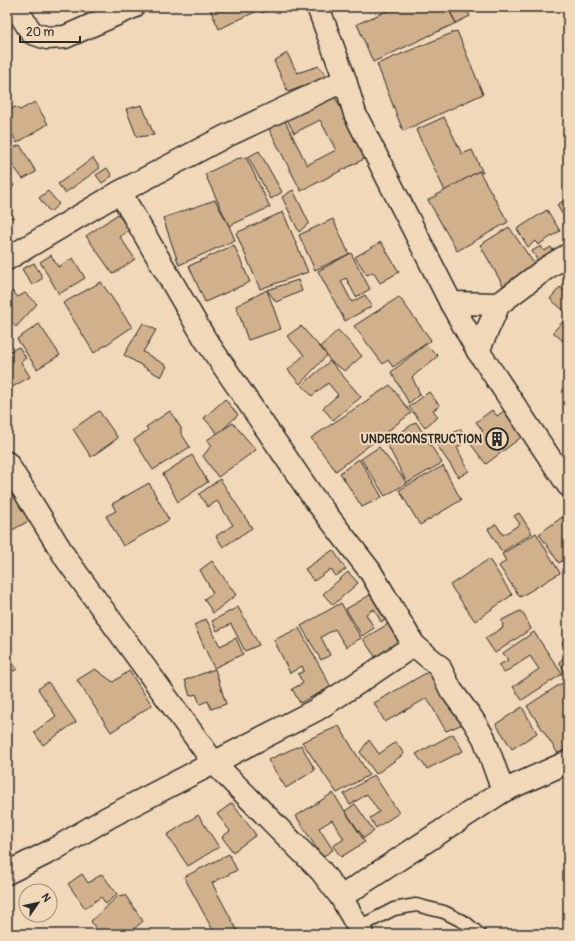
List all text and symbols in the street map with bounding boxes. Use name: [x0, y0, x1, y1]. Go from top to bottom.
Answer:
scale bar: [20, 18, 80, 44]
text: 20 m: [26, 25, 55, 40]
building icon: UNDERCONSTRUCTION: [484, 426, 510, 452]
place label: UNDERCONSTRUCTION: [361, 432, 482, 447]
north arrow: [18, 883, 58, 923]
text: N: [38, 891, 54, 905]

